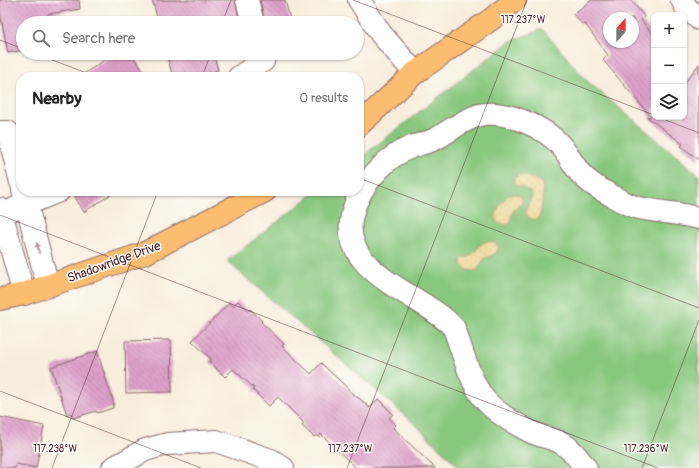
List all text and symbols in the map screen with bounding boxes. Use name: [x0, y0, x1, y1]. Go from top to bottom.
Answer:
north arrow: [603, 12, 639, 48]
map controls: [651, 12, 687, 120]
button: +: [651, 12, 687, 48]
text: 117.237°W: [501, 14, 546, 26]
search box: [16, 16, 364, 60]
icon: search: [30, 27, 52, 49]
text: Search here: [62, 29, 135, 48]
button: −: [651, 48, 687, 84]
button: layers: [651, 84, 687, 120]
text: Nearby: [32, 88, 81, 109]
text: 0 results: [299, 90, 348, 106]
street label: Shadowridge Drive: [65, 237, 163, 286]
one-way arrow: [35, 242, 41, 254]
text: 117.238°W: [33, 443, 78, 455]
text: 117.237°W: [328, 443, 373, 455]
text: 117.236°W: [624, 443, 669, 455]

